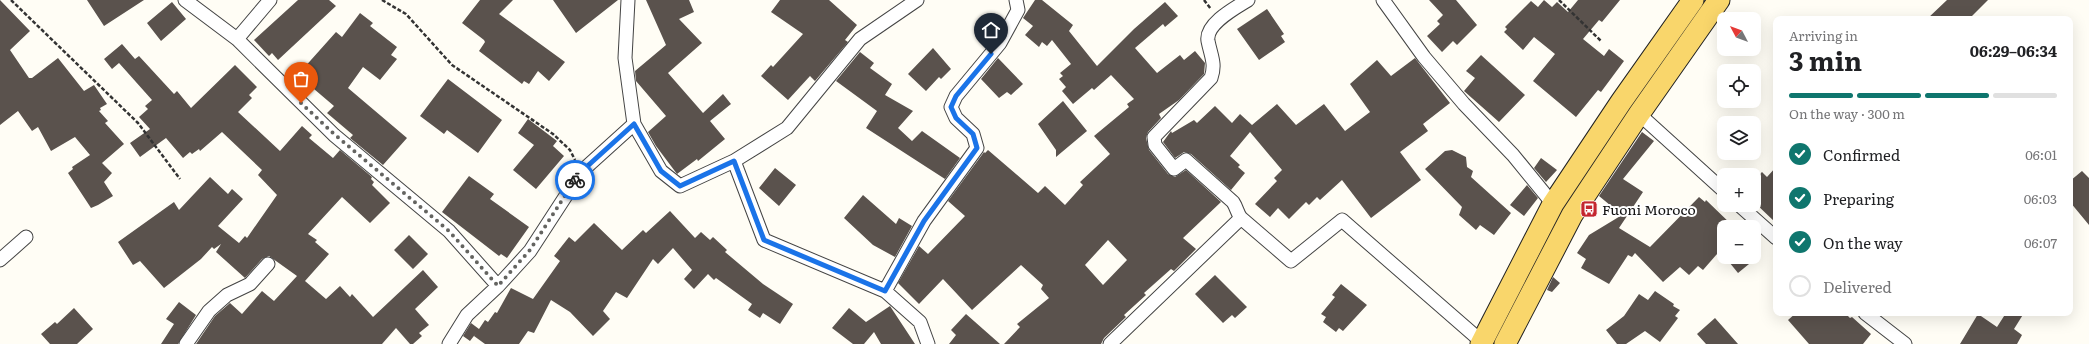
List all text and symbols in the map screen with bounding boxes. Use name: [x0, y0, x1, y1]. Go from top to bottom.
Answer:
north arrow: [1717, 12, 1761, 56]
map controls: [1717, 12, 1761, 264]
pin: [974, 13, 1008, 54]
icon: home: [980, 19, 1002, 41]
text: Arriving in: [1789, 26, 1858, 45]
text: 06:29–06:34: [1970, 39, 2057, 62]
text: 3 min: [1789, 40, 1862, 79]
pin: [284, 62, 318, 103]
button: locate: [1717, 64, 1761, 108]
icon: bag: [290, 68, 312, 90]
text: On the way · 300 m: [1789, 104, 1905, 123]
button: layers: [1717, 116, 1761, 160]
icon: check: [1789, 143, 1811, 165]
text: Confirmed: [1823, 143, 1900, 166]
text: 06:01: [2025, 145, 2057, 164]
courier: [555, 160, 595, 200]
button: +: [1717, 168, 1761, 212]
icon: bike: [564, 169, 586, 191]
icon: check: [1789, 187, 1811, 209]
text: Preparing: [1823, 187, 1894, 210]
text: 06:03: [2024, 189, 2057, 208]
bus stop icon: Fuoni Moroco: [1579, 199, 1599, 219]
place label: Fuoni Moroco: [1602, 199, 1696, 219]
button: −: [1717, 220, 1761, 264]
icon: check: [1789, 231, 1811, 253]
text: On the way: [1823, 231, 1903, 254]
text: 06:07: [2024, 233, 2057, 252]
text: Delivered: [1823, 275, 1892, 298]

